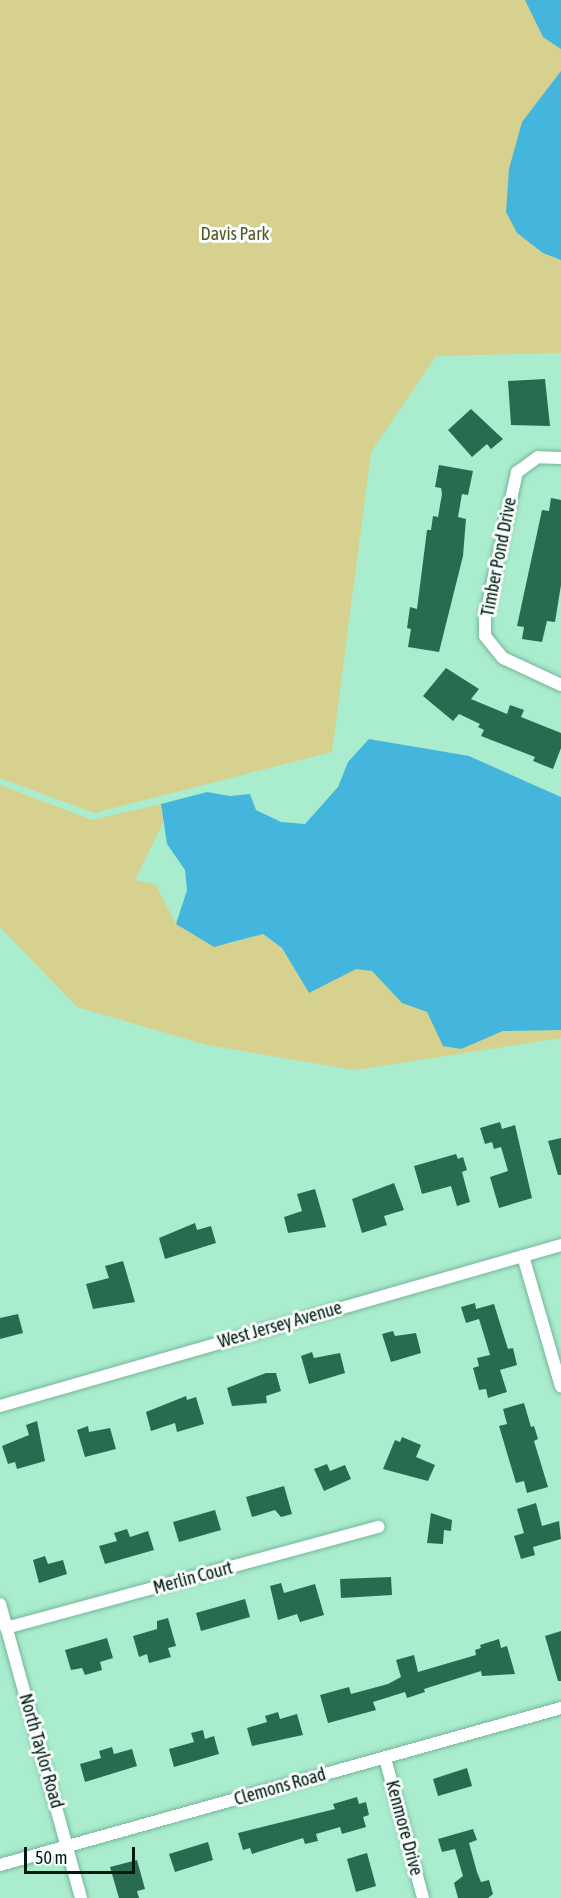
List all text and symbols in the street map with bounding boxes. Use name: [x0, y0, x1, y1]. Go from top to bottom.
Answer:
park label: Davis Park: [201, 223, 269, 245]
street label: Timber Pond Drive: [477, 496, 521, 618]
street label: West Jersey Avenue: [216, 1297, 344, 1353]
street label: Merlin Court: [151, 1557, 235, 1599]
street label: North Taylor Road: [14, 1691, 68, 1811]
street label: Clemons Road: [232, 1764, 328, 1810]
street label: Kenmore Drive: [381, 1778, 427, 1878]
scale bar: [27, 1835, 138, 1873]
text: 50 m: [35, 1847, 67, 1868]

